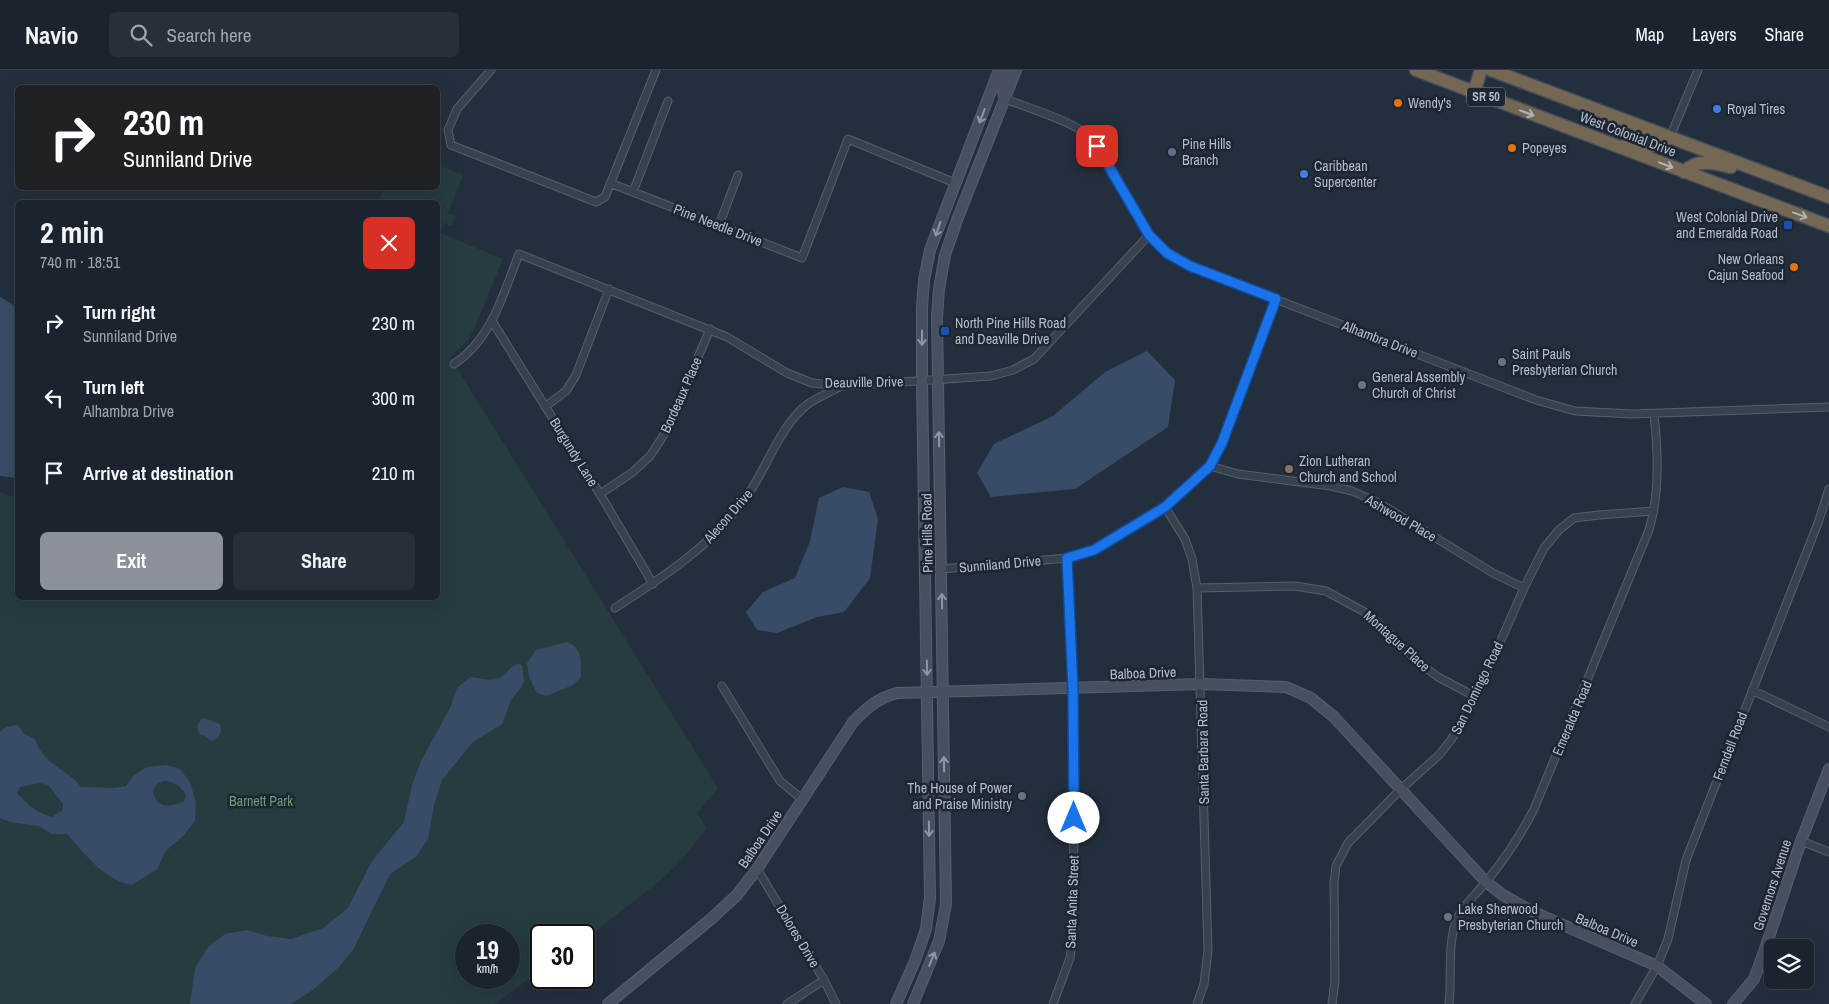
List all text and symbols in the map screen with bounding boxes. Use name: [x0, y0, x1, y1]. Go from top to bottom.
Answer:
search box: [109, 12, 459, 57]
text: Navio: [25, 19, 79, 51]
icon: search: [127, 21, 155, 49]
text: Search here: [167, 22, 251, 48]
text: Map: [1636, 22, 1664, 47]
text: Layers: [1692, 22, 1737, 47]
text: Share: [1765, 22, 1804, 47]
road number: SR 50: [1467, 88, 1505, 106]
place label: Wendy's: [1408, 94, 1452, 112]
marker: Wendy's: [1392, 97, 1404, 109]
text: 230 m: [123, 99, 204, 146]
place label: Royal Tires: [1727, 100, 1785, 118]
marker: Royal Tires: [1711, 103, 1723, 115]
icon: right: [40, 105, 105, 170]
one-way arrow: [977, 107, 986, 123]
street label: West Colonial Drive: [1577, 107, 1679, 161]
one-way arrow: [1519, 108, 1534, 118]
pin: [1076, 125, 1118, 167]
icon: arrive: [1083, 132, 1111, 160]
place label: Pine Hills Branch: [1182, 135, 1231, 169]
place label: Popeyes: [1522, 139, 1567, 157]
marker: Popeyes: [1506, 142, 1518, 154]
text: Sunniland Drive: [123, 144, 252, 174]
marker: Pine Hills Branch: [1166, 146, 1178, 158]
place label: Caribbean Supercenter: [1314, 157, 1377, 191]
one-way arrow: [1658, 161, 1673, 170]
marker: Caribbean Supercenter: [1298, 168, 1310, 180]
street label: Pine Needle Drive: [671, 200, 765, 250]
place label: West Colonial Drive and Emeralda Road: [1676, 208, 1778, 242]
one-way arrow: [1792, 211, 1807, 220]
text: 2 min: [40, 212, 104, 252]
button: close: [363, 217, 415, 269]
marker: West Colonial Drive and Emeralda Road: [1782, 219, 1794, 231]
one-way arrow: [932, 220, 942, 236]
place label: New Orleans Cajun Seafood: [1708, 250, 1784, 284]
text: 740 m · 18:51: [40, 251, 120, 273]
marker: New Orleans Cajun Seafood: [1788, 261, 1800, 273]
text: Turn right: [83, 299, 155, 325]
icon: right: [40, 309, 68, 337]
text: 230 m: [372, 310, 415, 336]
place label: North Pine Hills Road and Deaville Drive: [955, 314, 1066, 348]
street label: Alhambra Drive: [1339, 316, 1420, 362]
text: Sunniland Drive: [83, 325, 177, 347]
marker: North Pine Hills Road and Deaville Drive: [939, 325, 951, 337]
one-way arrow: [917, 329, 927, 345]
place label: Saint Pauls Presbyterian Church: [1512, 345, 1617, 379]
street label: Bordeaux Place: [656, 354, 706, 436]
marker: Saint Pauls Presbyterian Church: [1496, 356, 1508, 368]
place label: General Assembly Church of Christ: [1372, 368, 1465, 402]
street label: Deauville Drive: [825, 372, 903, 392]
text: Turn left: [83, 374, 144, 400]
marker: General Assembly Church of Christ: [1356, 379, 1368, 391]
icon: left: [40, 384, 68, 412]
text: 300 m: [372, 385, 415, 411]
text: Alhambra Drive: [83, 400, 174, 422]
street label: Burgundy Lane: [546, 414, 602, 490]
one-way arrow: [934, 431, 944, 448]
place label: Zion Lutheran Church and School: [1299, 452, 1397, 486]
icon: arrive: [40, 459, 68, 487]
text: Arrive at destination: [83, 460, 234, 486]
text: 210 m: [372, 460, 415, 486]
marker: Zion Lutheran Church and School: [1283, 463, 1295, 475]
street label: Alecon Drive: [699, 485, 756, 547]
street label: Ashwood Place: [1361, 490, 1440, 546]
street label: Pine Hills Road: [917, 493, 937, 573]
button: Exit: [40, 532, 223, 590]
button: Share: [233, 532, 415, 590]
street label: Sunniland Drive: [958, 551, 1042, 577]
one-way arrow: [937, 593, 946, 609]
street label: Montague Place: [1360, 607, 1434, 675]
street label: San Domingo Road: [1447, 639, 1507, 737]
one-way arrow: [922, 660, 932, 676]
street label: Balboa Drive: [1110, 663, 1176, 683]
street label: Emeralda Road: [1548, 678, 1596, 758]
street label: Santa Barbara Road: [1193, 700, 1213, 804]
street label: Ferndell Road: [1709, 709, 1751, 783]
one-way arrow: [939, 756, 949, 772]
place label: The House of Power and Praise Ministry: [907, 779, 1012, 813]
marker: The House of Power and Praise Ministry: [1016, 790, 1028, 802]
position arrow: [1047, 791, 1099, 843]
park label: Barnett Park: [229, 792, 293, 810]
street label: Balboa Drive: [734, 806, 786, 872]
one-way arrow: [924, 820, 934, 836]
street label: Governors Avenue: [1749, 837, 1795, 933]
street label: Santa Anita Street: [1061, 855, 1083, 949]
place label: Lake Sherwood Presbyterian Church: [1458, 900, 1563, 934]
street label: Dolores Drive: [772, 901, 824, 971]
street label: Balboa Drive: [1573, 909, 1641, 951]
marker: Lake Sherwood Presbyterian Church: [1442, 911, 1454, 923]
speed limit sign: 30: [530, 924, 595, 989]
text: 19: [476, 933, 499, 967]
map controls: [1764, 939, 1814, 989]
button: layers: [1764, 939, 1814, 989]
one-way arrow: [928, 952, 938, 967]
text: km/h: [477, 961, 498, 977]

